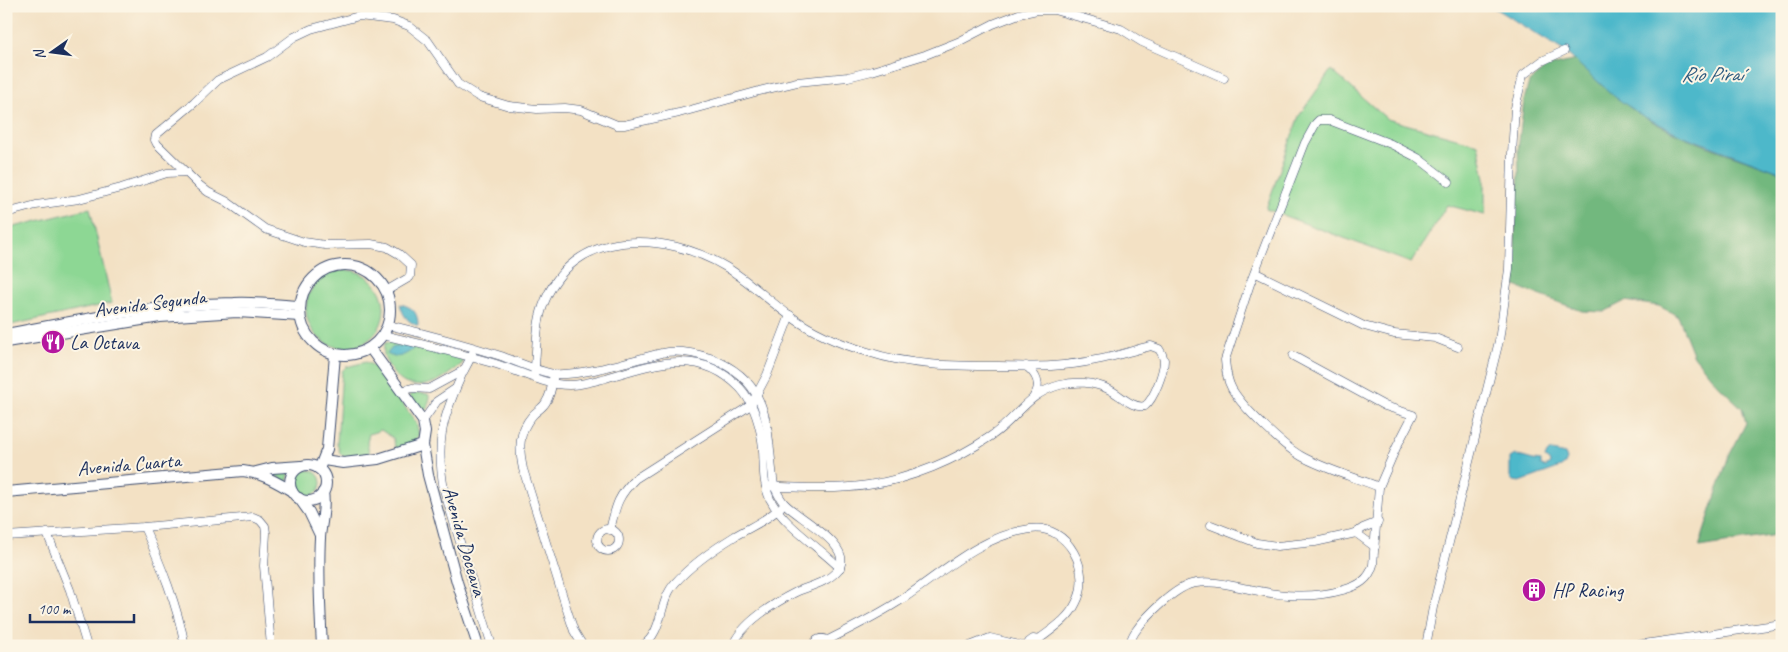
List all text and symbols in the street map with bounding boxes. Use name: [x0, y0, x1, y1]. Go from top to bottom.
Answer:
north arrow: [28, 28, 78, 78]
text: N: [30, 47, 49, 61]
water label: Río Piraí: [1681, 61, 1750, 87]
street label: Avenida Segunda: [93, 284, 209, 323]
restaurant icon: La Octava: [40, 329, 66, 355]
place label: La Octava: [70, 330, 140, 355]
street label: Avenida Cuarta: [76, 447, 183, 481]
street label: Avenida Doceava: [437, 484, 492, 600]
building icon: HP Racing: [1521, 577, 1547, 603]
place label: HP Racing: [1552, 578, 1625, 603]
scale bar: [30, 592, 134, 624]
text: 100 m: [38, 600, 72, 619]

